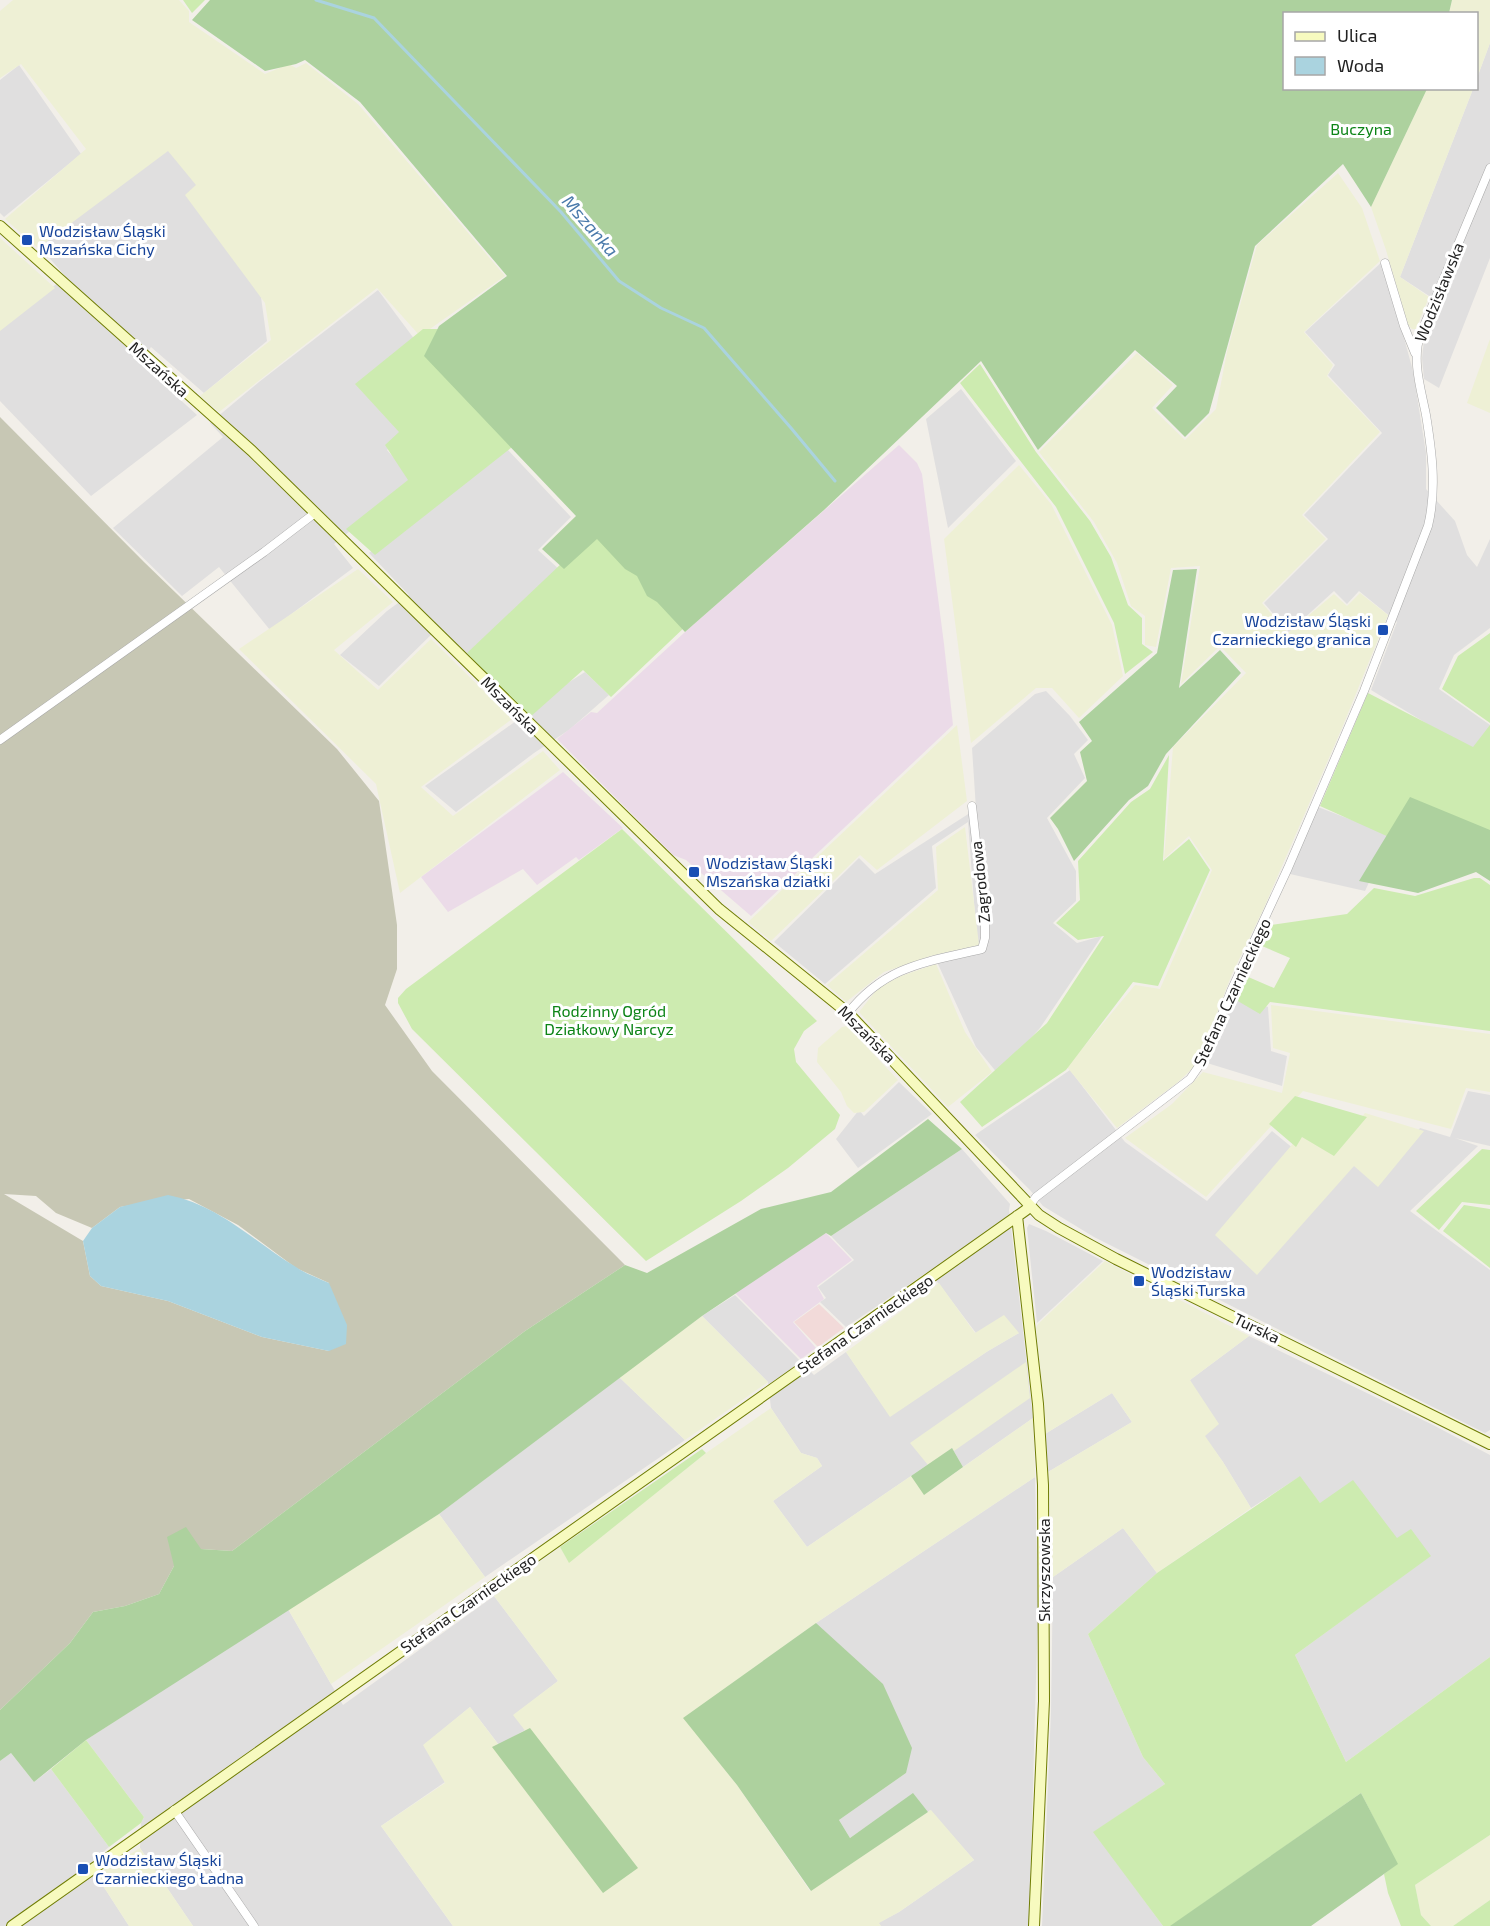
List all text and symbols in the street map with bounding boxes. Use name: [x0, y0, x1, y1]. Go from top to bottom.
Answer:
legend: [1283, 12, 1478, 90]
text: Ulica: [1337, 24, 1377, 46]
text: Woda: [1337, 54, 1384, 76]
park label: Buczyna: [1330, 119, 1392, 138]
water label: Mszanka: [558, 190, 623, 261]
place label: Wodzisław Śląski Mszańska Cichy: [39, 221, 166, 258]
marker: Wodzisław Śląski Mszańska Cichy: [20, 233, 34, 247]
street label: Wodzisławska: [1410, 239, 1467, 344]
street label: Mszańska: [126, 337, 193, 400]
place label: Wodzisław Śląski Czarnieckiego granica: [1213, 611, 1371, 648]
marker: Wodzisław Śląski Czarnieckiego granica: [1376, 623, 1390, 637]
street label: Mszańska: [478, 672, 543, 737]
street label: Zagrodowa: [966, 840, 993, 924]
place label: Wodzisław Śląski Mszańska działki: [706, 853, 833, 890]
marker: Wodzisław Śląski Mszańska działki: [687, 865, 701, 879]
street label: Stefana Czarnieckiego: [1189, 915, 1274, 1069]
park label: Rodzinny Ogród Działkowy Narcyz: [544, 1001, 674, 1038]
street label: Mszańska: [835, 1001, 900, 1066]
place label: Wodzisław Śląski Turska: [1151, 1262, 1245, 1299]
street label: Stefana Czarnieckiego: [793, 1270, 936, 1378]
marker: Wodzisław Śląski Turska: [1132, 1274, 1146, 1288]
street label: Turska: [1231, 1308, 1283, 1347]
street label: Skrzyszowska: [1034, 1518, 1053, 1622]
street label: Stefana Czarnieckiego: [396, 1549, 539, 1657]
place label: Wodzisław Śląski Czarnieckiego Ładna: [95, 1850, 244, 1887]
marker: Wodzisław Śląski Czarnieckiego Ładna: [76, 1862, 90, 1876]

